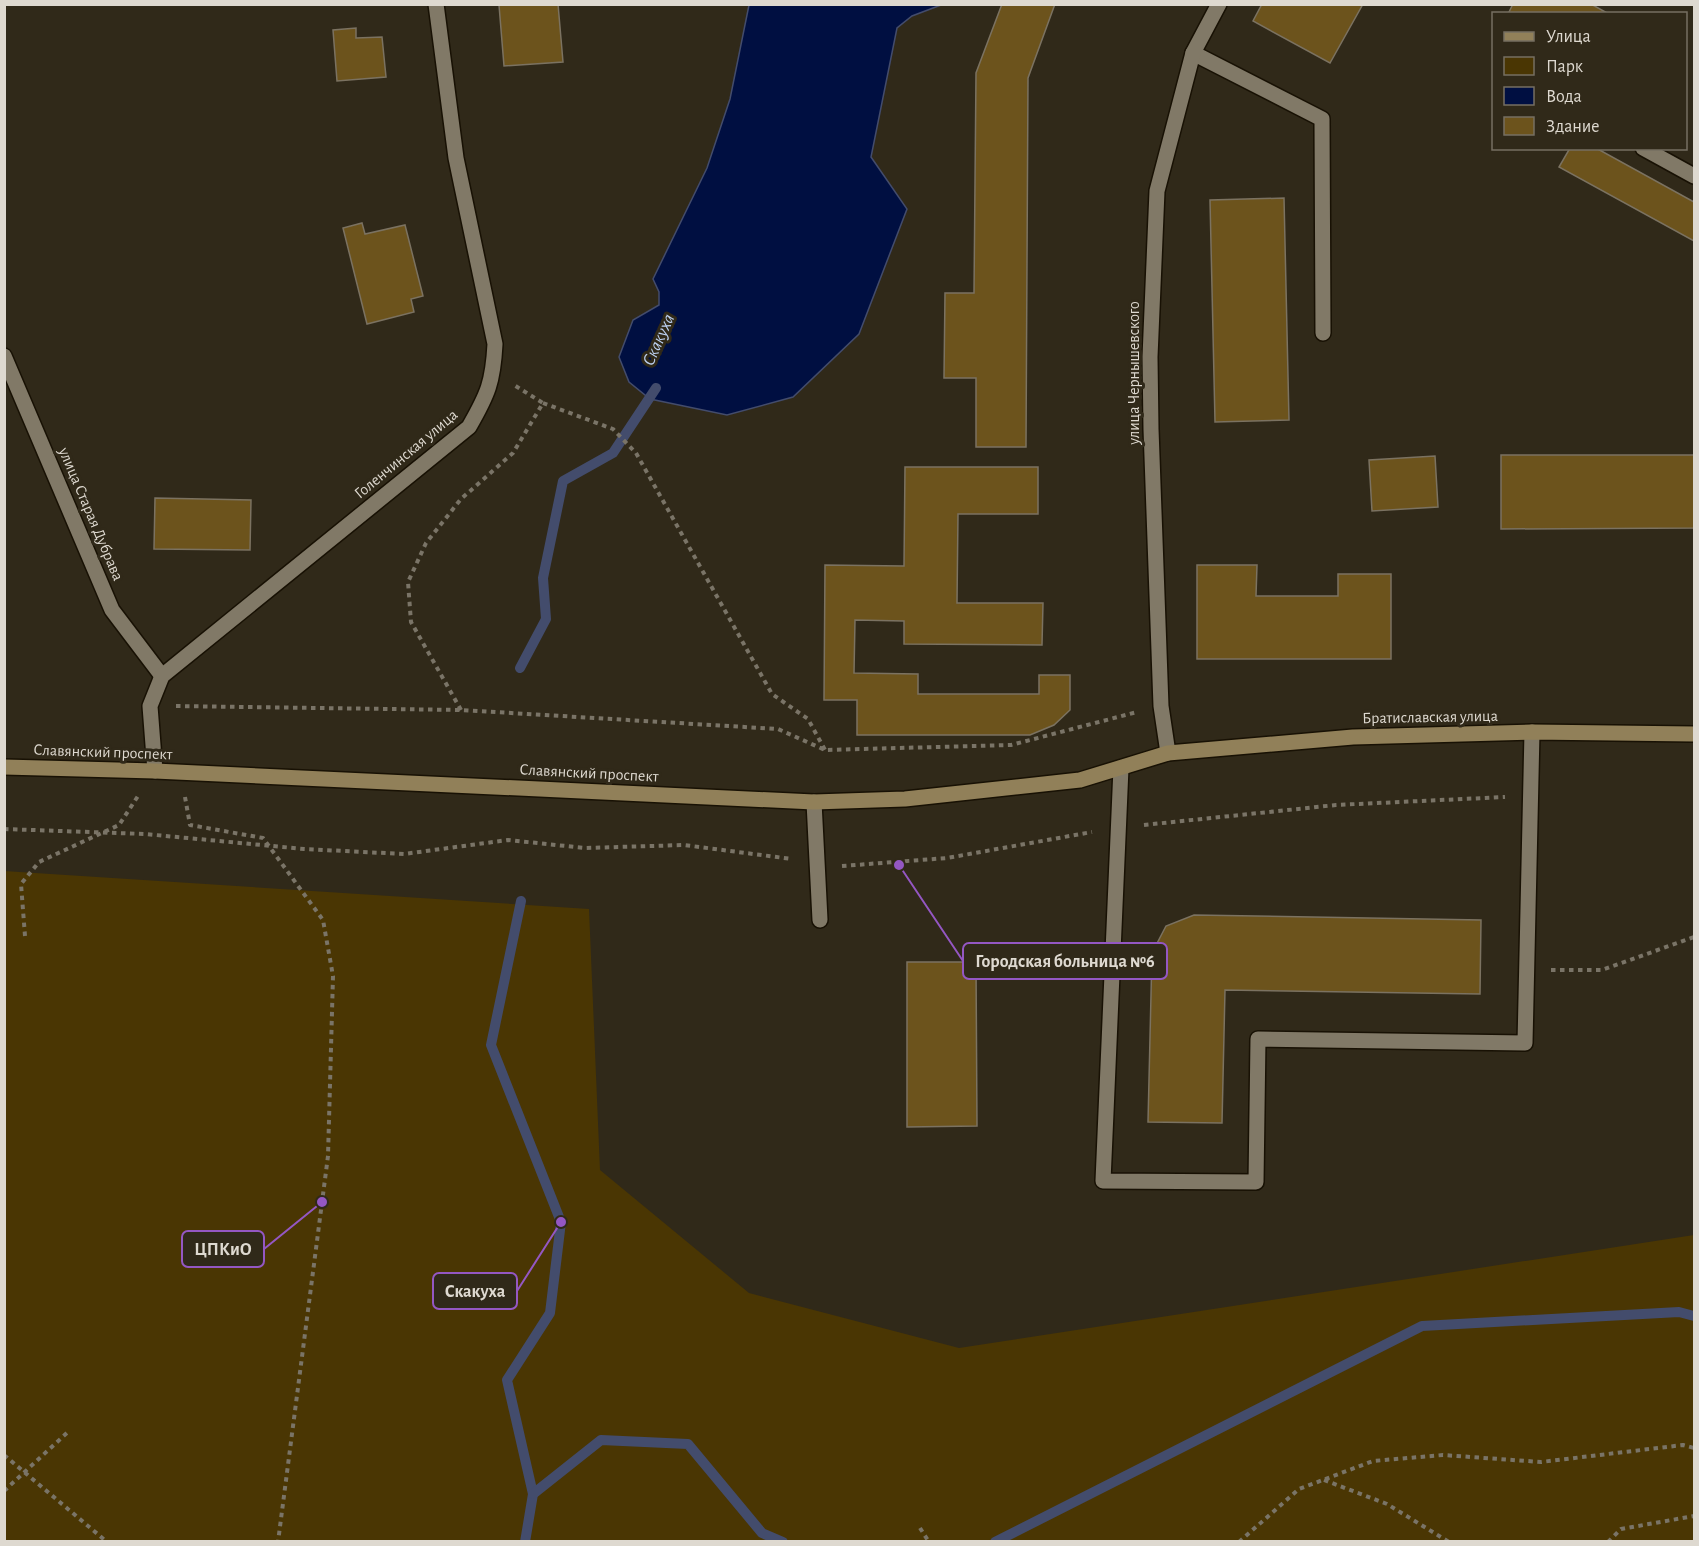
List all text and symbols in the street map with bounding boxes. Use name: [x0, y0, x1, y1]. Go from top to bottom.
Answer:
legend: [1492, 12, 1687, 150]
text: Улица: [1546, 28, 1591, 46]
text: Парк: [1546, 58, 1584, 76]
text: Вода: [1546, 88, 1582, 106]
text: Здание: [1546, 118, 1600, 136]
street label: улица Чернышевского: [1126, 301, 1143, 446]
water label: Скакуха: [640, 311, 678, 369]
street label: Голенчинская улица: [351, 406, 461, 502]
street label: улица Старая Дубрава: [54, 444, 126, 583]
street label: Братиславская улица: [1362, 708, 1498, 727]
street label: Славянский проспект: [33, 742, 173, 762]
street label: Славянский проспект: [519, 761, 659, 785]
callout: Городская больница №6: [963, 943, 1167, 979]
text: Городская больница №6: [975, 953, 1155, 971]
callout: ЦПКиО: [182, 1231, 264, 1267]
text: ЦПКиО: [194, 1241, 252, 1259]
callout: Скакуха: [433, 1273, 517, 1309]
text: Скакуха: [445, 1283, 506, 1301]

